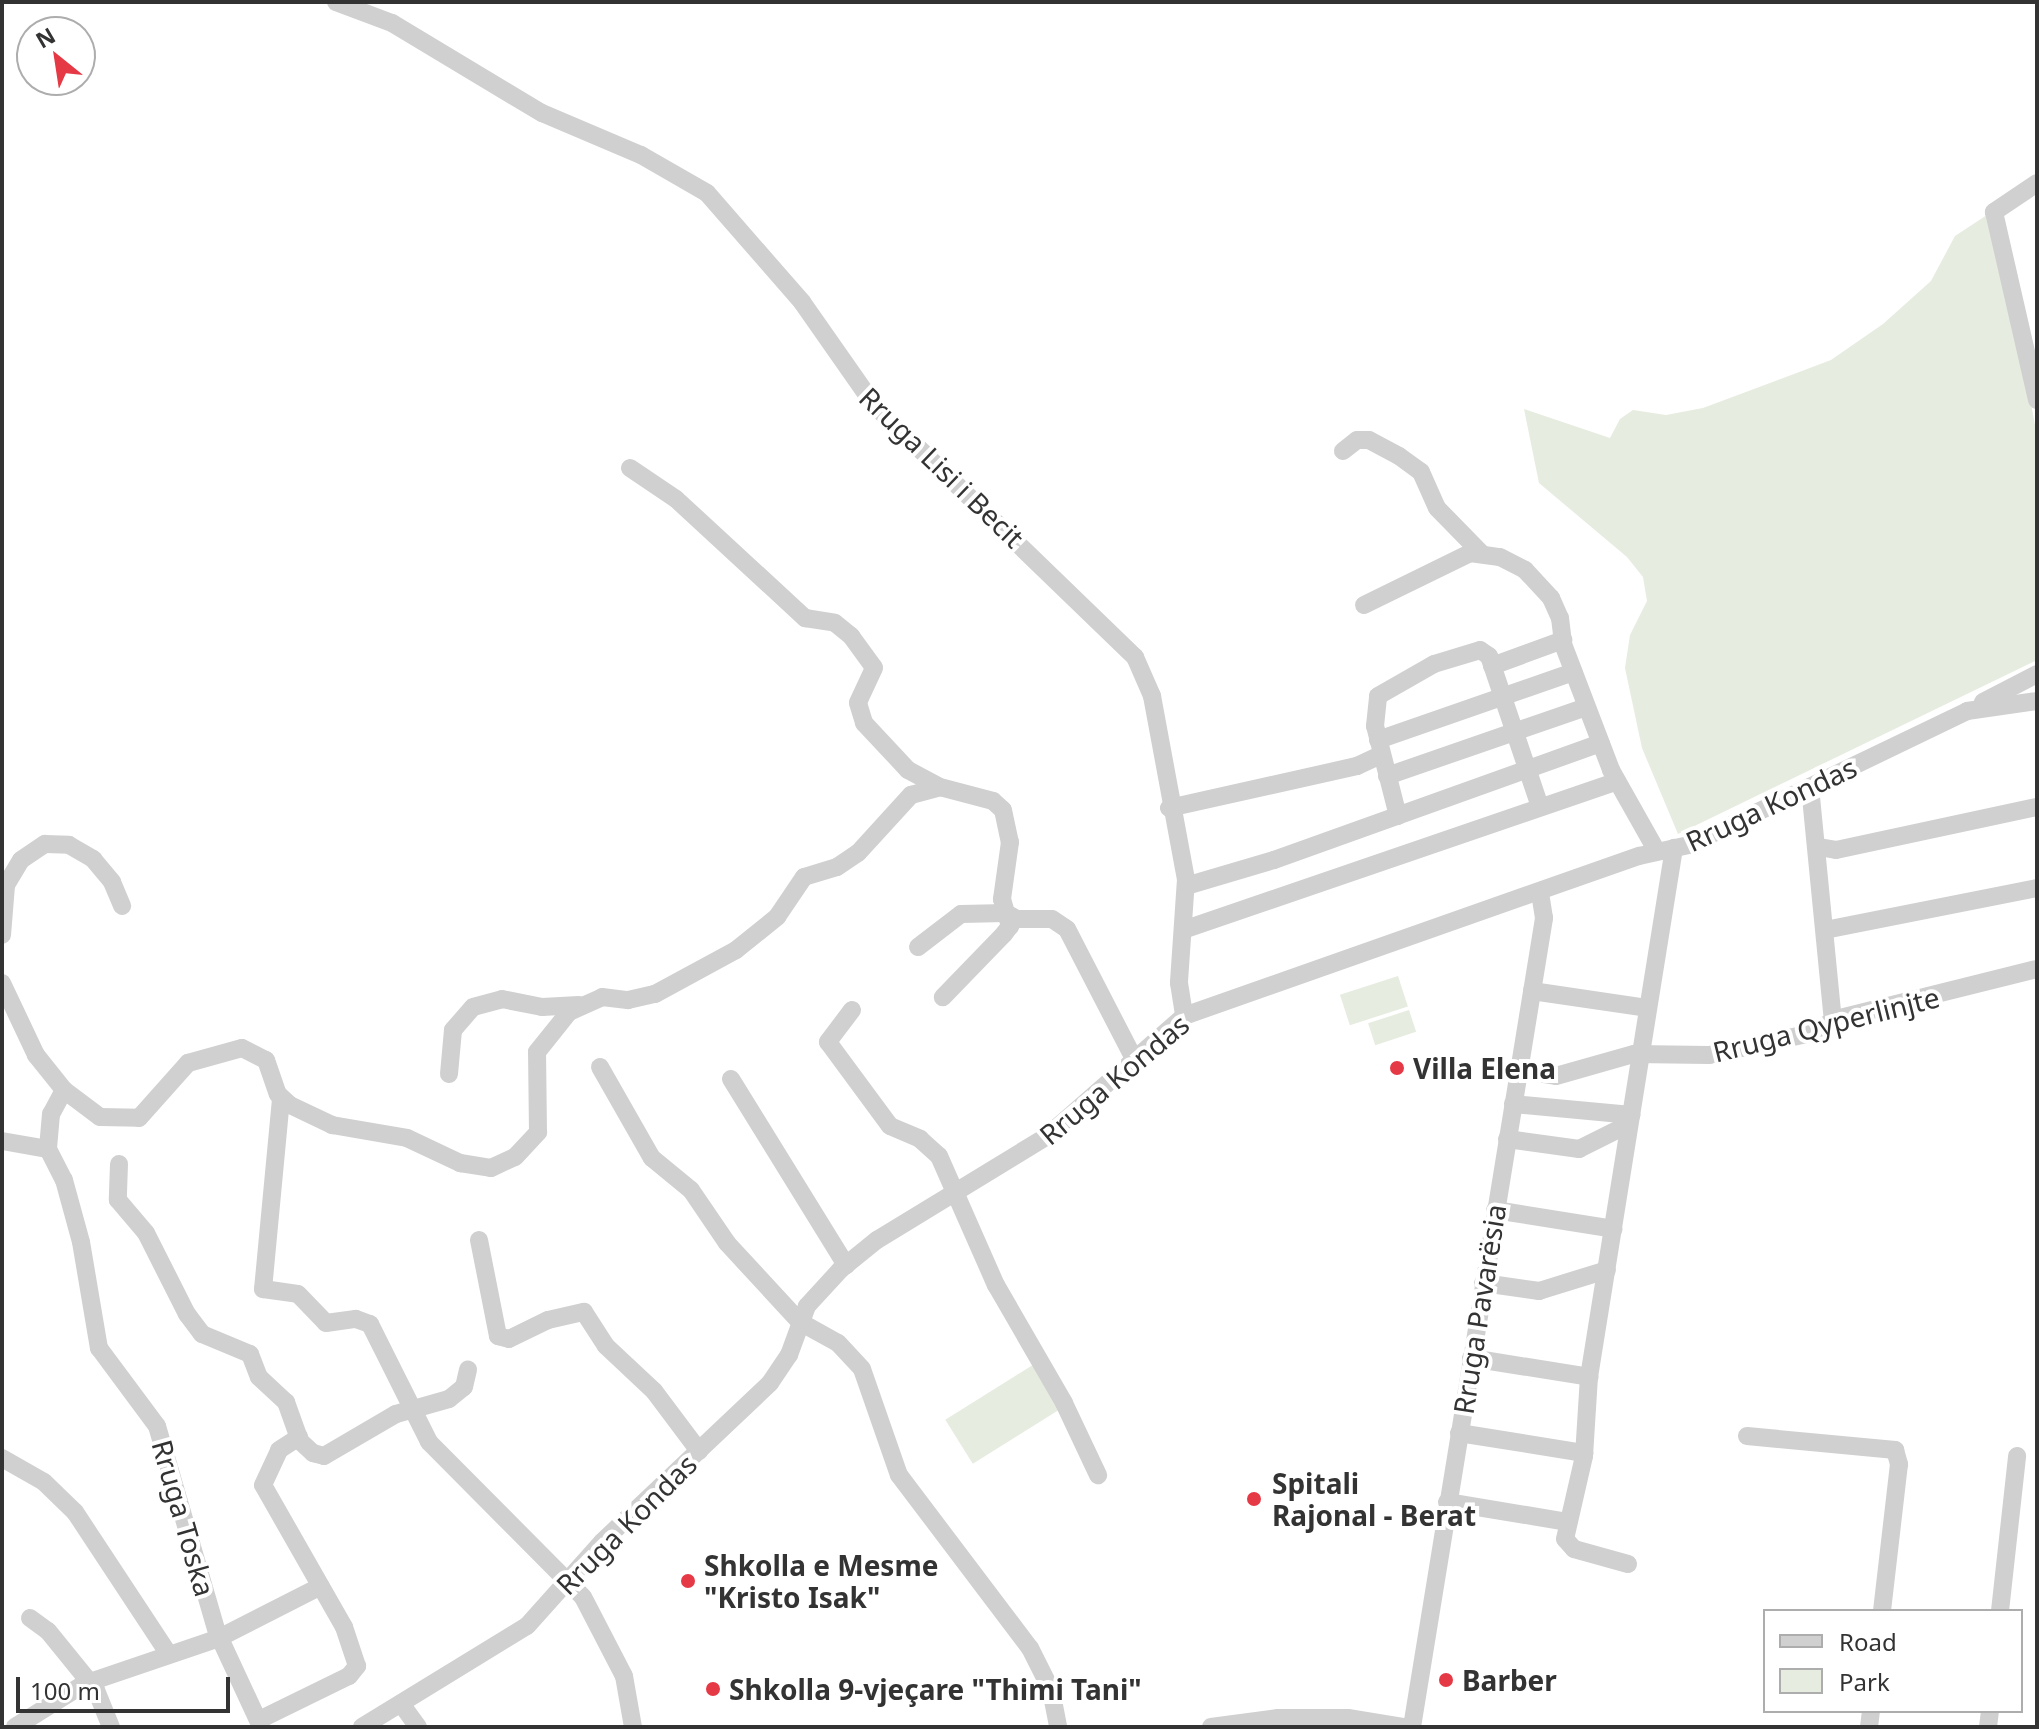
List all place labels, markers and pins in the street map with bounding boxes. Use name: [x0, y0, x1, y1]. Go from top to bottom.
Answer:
place label: Villa Elena: [1413, 1051, 1556, 1085]
marker: Villa Elena: [1388, 1059, 1406, 1077]
place label: Spitali Rajonal - Berat: [1272, 1466, 1476, 1532]
marker: Spitali Rajonal - Berat: [1243, 1488, 1265, 1510]
place label: Shkolla e Mesme "Kristo Isak": [704, 1548, 938, 1614]
marker: Shkolla e Mesme "Kristo Isak": [679, 1572, 697, 1590]
place label: Barber: [1462, 1663, 1557, 1697]
marker: Barber: [1437, 1671, 1455, 1689]
place label: Shkolla 9-vjeçare "Thimi Tani": [729, 1672, 1142, 1706]
marker: Shkolla 9-vjeçare "Thimi Tani": [704, 1680, 722, 1698]

